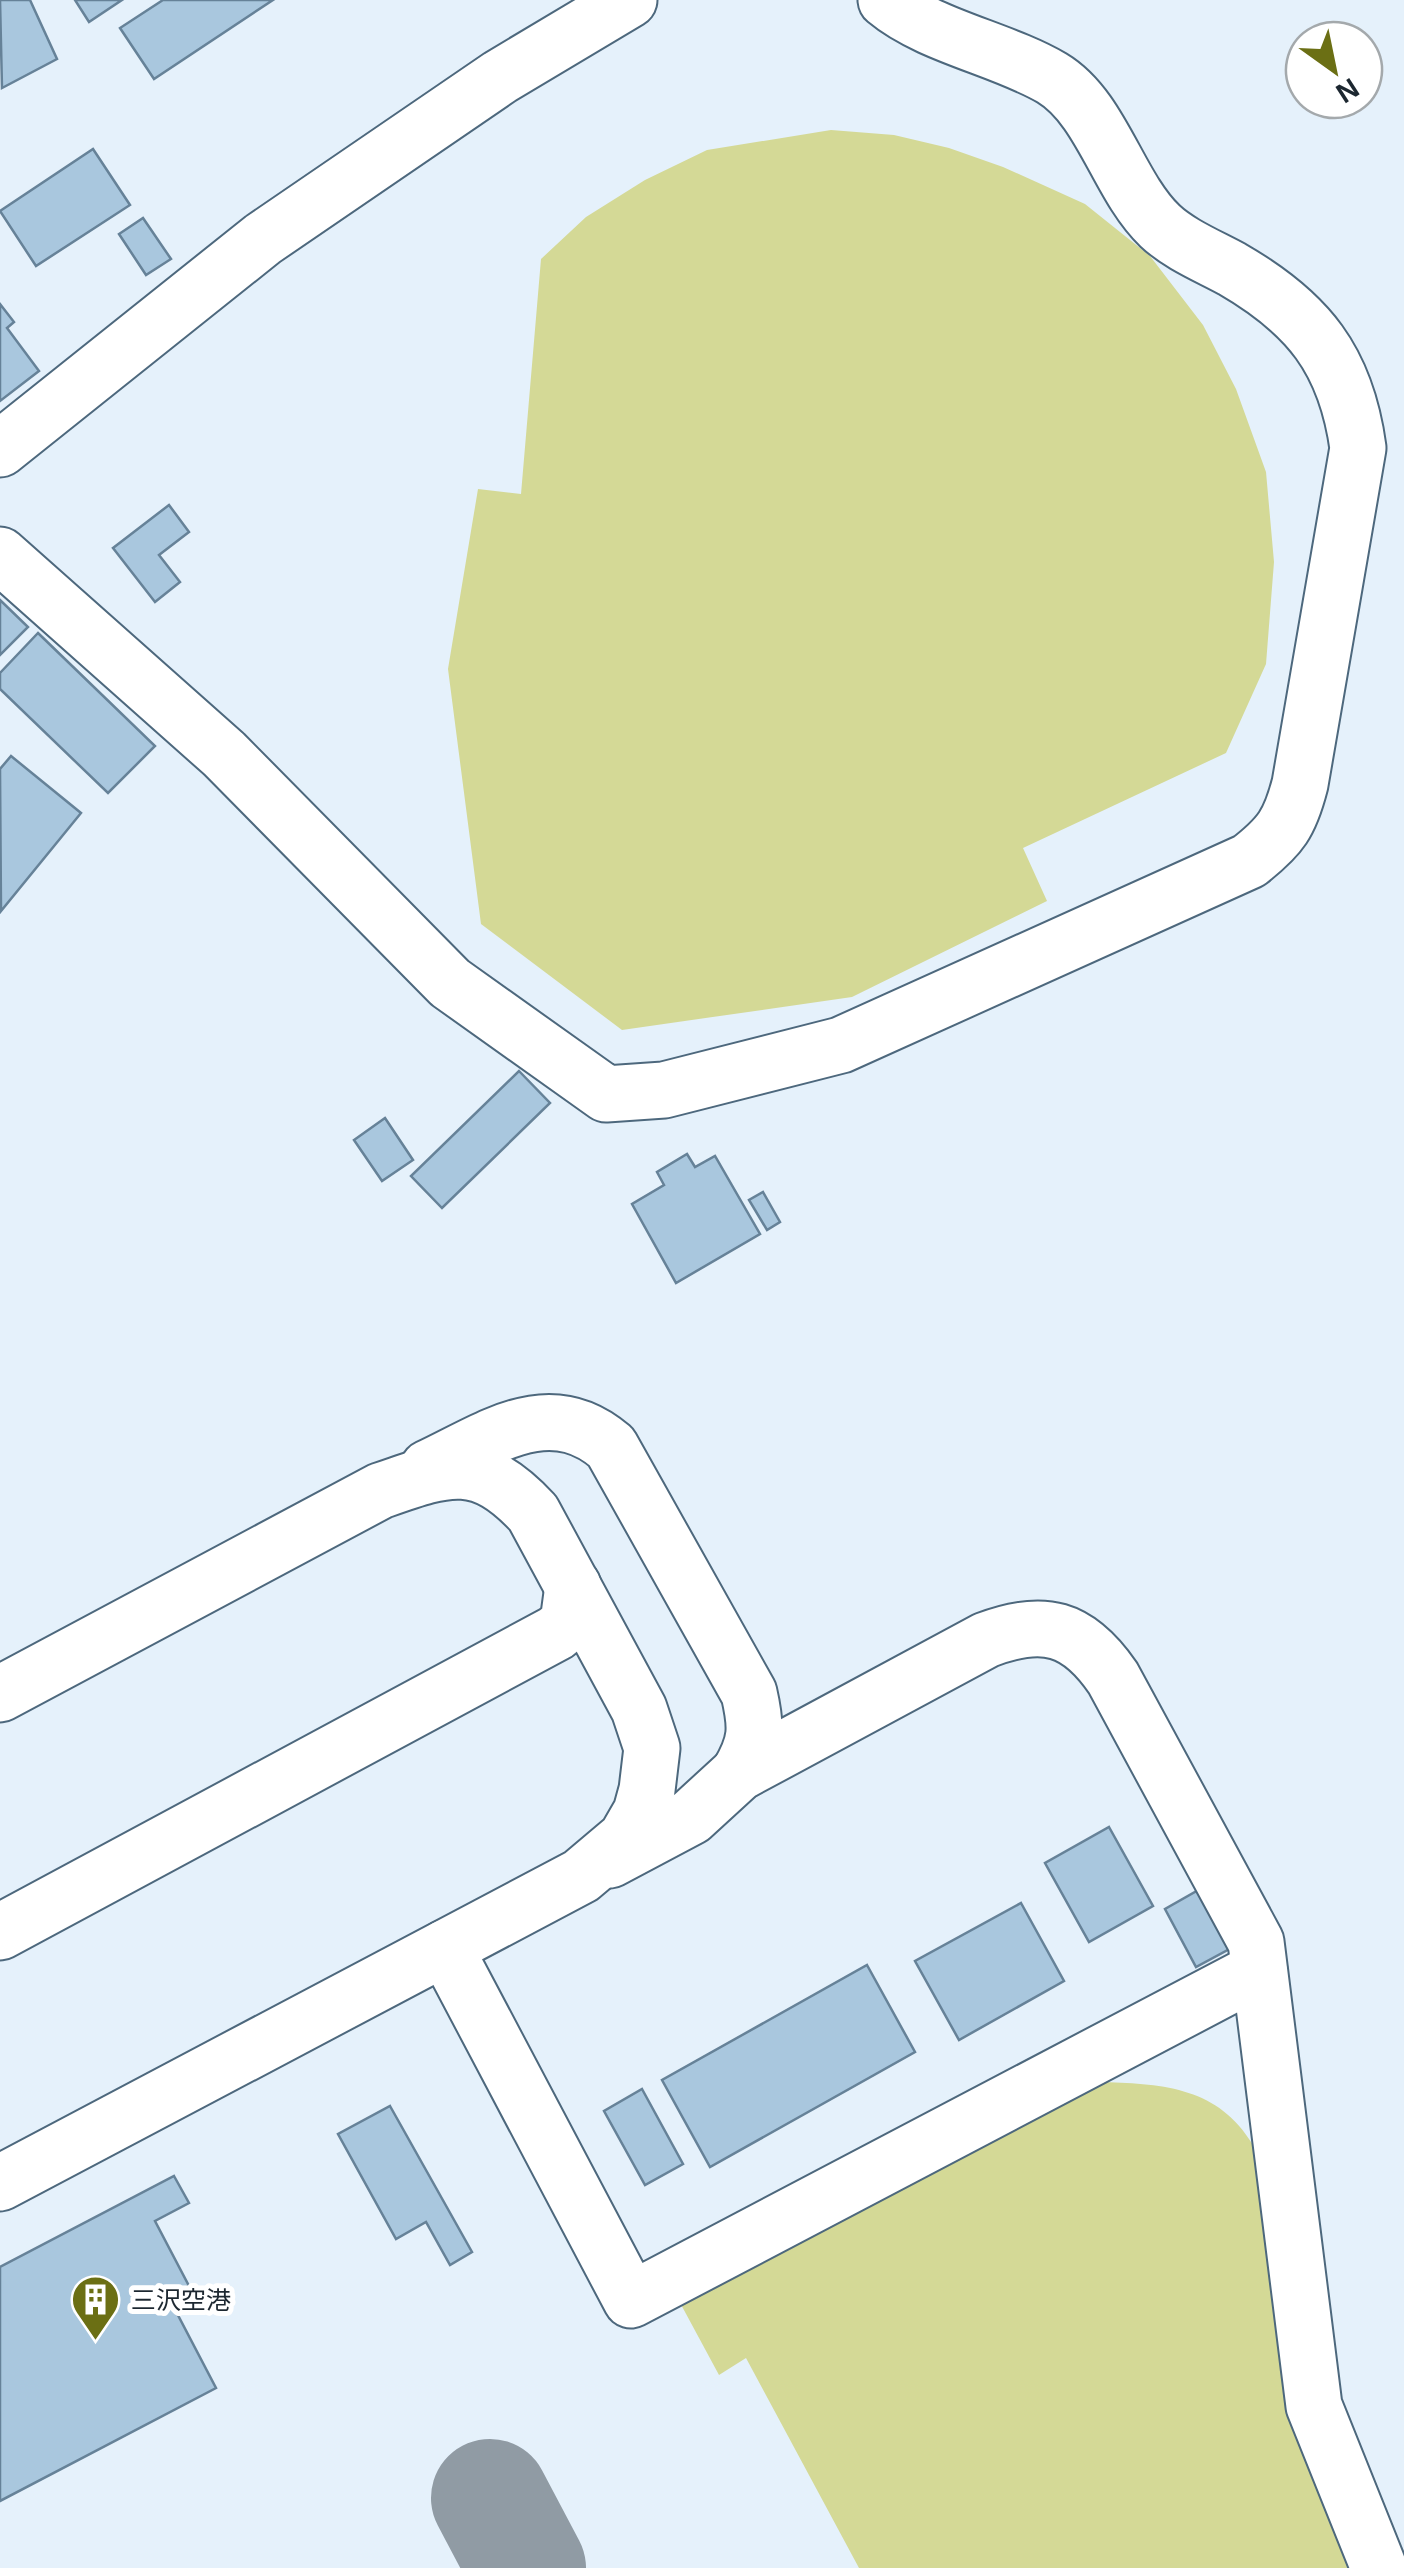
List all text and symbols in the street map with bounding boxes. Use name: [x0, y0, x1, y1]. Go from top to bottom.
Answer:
north arrow: [1284, 20, 1384, 120]
text: N: [1330, 72, 1364, 109]
building icon: 三沢空港: [70, 2274, 122, 2342]
place label: 三沢空港: [131, 2286, 231, 2314]

